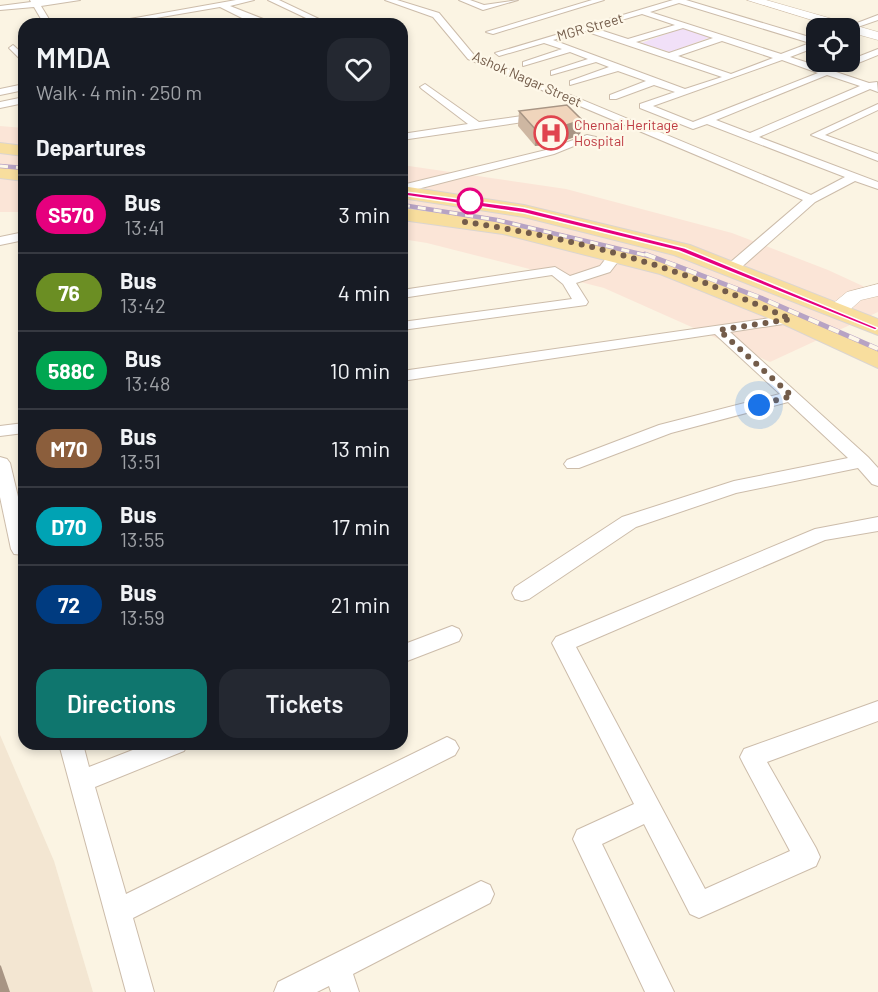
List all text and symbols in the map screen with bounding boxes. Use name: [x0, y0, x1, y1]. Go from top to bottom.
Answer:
street label: MGR Street: [555, 9, 625, 44]
map controls: [806, 18, 860, 72]
button: locate: [806, 18, 860, 72]
button: heart: [327, 38, 390, 101]
text: MMDA: [36, 40, 111, 74]
street label: Ashok Nagar Street: [470, 47, 584, 110]
text: Walk · 4 min · 250 m: [36, 80, 202, 104]
hospital icon: Chennai Heritage Hospital: [533, 115, 569, 151]
place label: Chennai Heritage Hospital: [574, 116, 679, 149]
text: Departures: [36, 134, 146, 160]
unlabelled marker: [457, 188, 483, 214]
text: Bus: [124, 189, 161, 215]
text: 3 min: [339, 201, 390, 227]
text: S570: [48, 202, 94, 227]
text: 13:41: [124, 215, 164, 239]
text: Bus: [120, 267, 157, 293]
text: 4 min: [338, 279, 390, 305]
text: 76: [58, 280, 80, 305]
text: 13:42: [120, 293, 166, 317]
text: Bus: [125, 345, 161, 371]
text: 10 min: [330, 357, 390, 383]
text: 588C: [48, 358, 95, 383]
text: 13:48: [125, 371, 170, 395]
your location: [744, 390, 774, 420]
text: Bus: [120, 423, 157, 449]
text: 13 min: [331, 435, 390, 461]
text: M70: [50, 436, 88, 461]
text: 13:51: [120, 449, 161, 473]
text: Bus: [120, 501, 157, 527]
text: 17 min: [332, 513, 390, 539]
text: D70: [51, 514, 87, 539]
text: 13:55: [120, 527, 165, 551]
text: Bus: [120, 579, 157, 605]
text: 21 min: [331, 591, 390, 617]
text: 72: [58, 592, 80, 617]
text: 13:59: [120, 605, 165, 629]
button: Directions: [36, 669, 207, 738]
button: Tickets: [219, 669, 390, 738]

